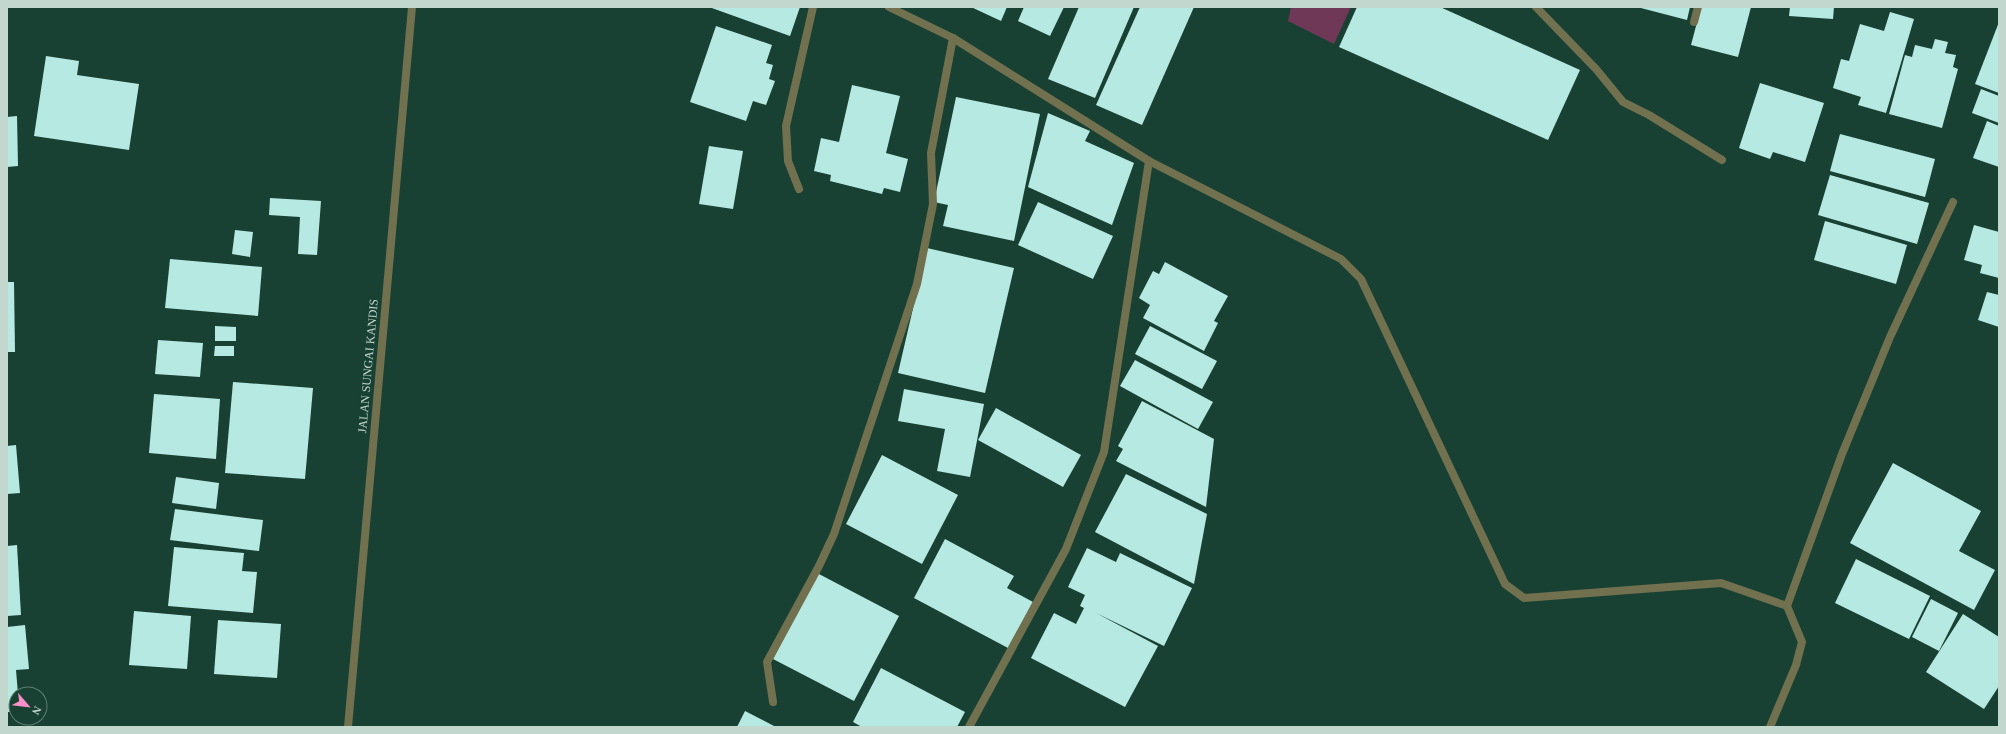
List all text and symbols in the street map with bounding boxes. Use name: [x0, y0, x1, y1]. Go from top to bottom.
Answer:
street label: JALAN SUNGAI KANDIS: [355, 298, 381, 434]
north arrow: [8, 686, 48, 726]
text: N: [30, 704, 44, 717]

